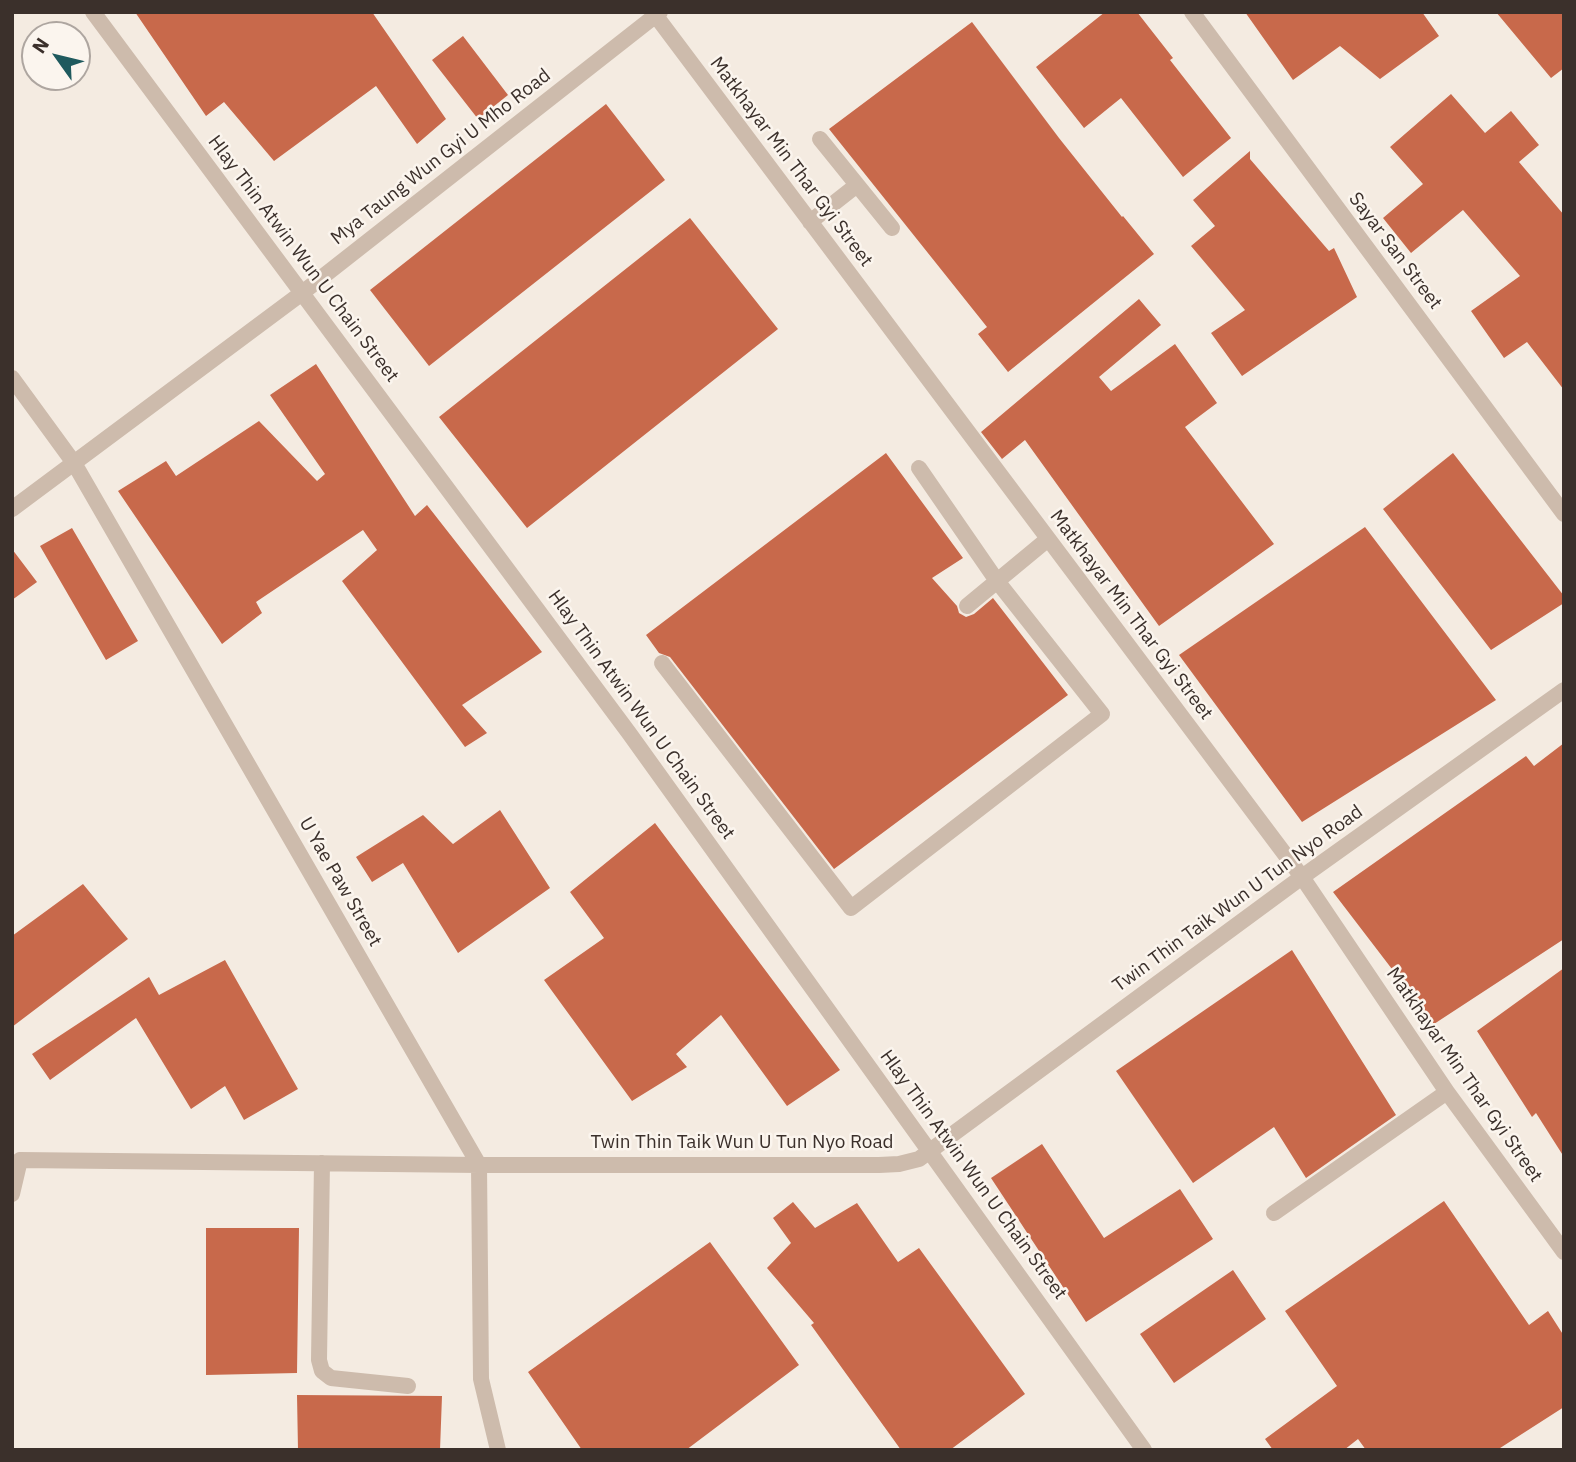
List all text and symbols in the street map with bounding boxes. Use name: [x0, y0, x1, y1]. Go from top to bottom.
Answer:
north arrow: [21, 21, 91, 91]
text: N: [26, 33, 54, 58]
street label: Matkhayar Min Thar Gyi Street: [705, 53, 877, 271]
street label: Mya Taung Wun Gyi U Mho Road: [327, 64, 555, 250]
street label: Hlay Thin Atwin Wun U Chain Street: [203, 131, 403, 387]
street label: Sayar San Street: [1344, 188, 1446, 314]
street label: Matkhayar Min Thar Gyi Street: [1045, 506, 1217, 724]
street label: Hlay Thin Atwin Wun U Chain Street: [543, 586, 739, 844]
street label: Twin Thin Taik Wun U Tun Nyo Road: [1109, 801, 1367, 997]
street label: U Yae Paw Street: [294, 813, 386, 951]
street label: Matkhayar Min Thar Gyi Street: [1381, 963, 1547, 1187]
street label: Hlay Thin Atwin Wun U Chain Street: [875, 1046, 1071, 1304]
street label: Twin Thin Taik Wun U Tun Nyo Road: [590, 1132, 894, 1154]

